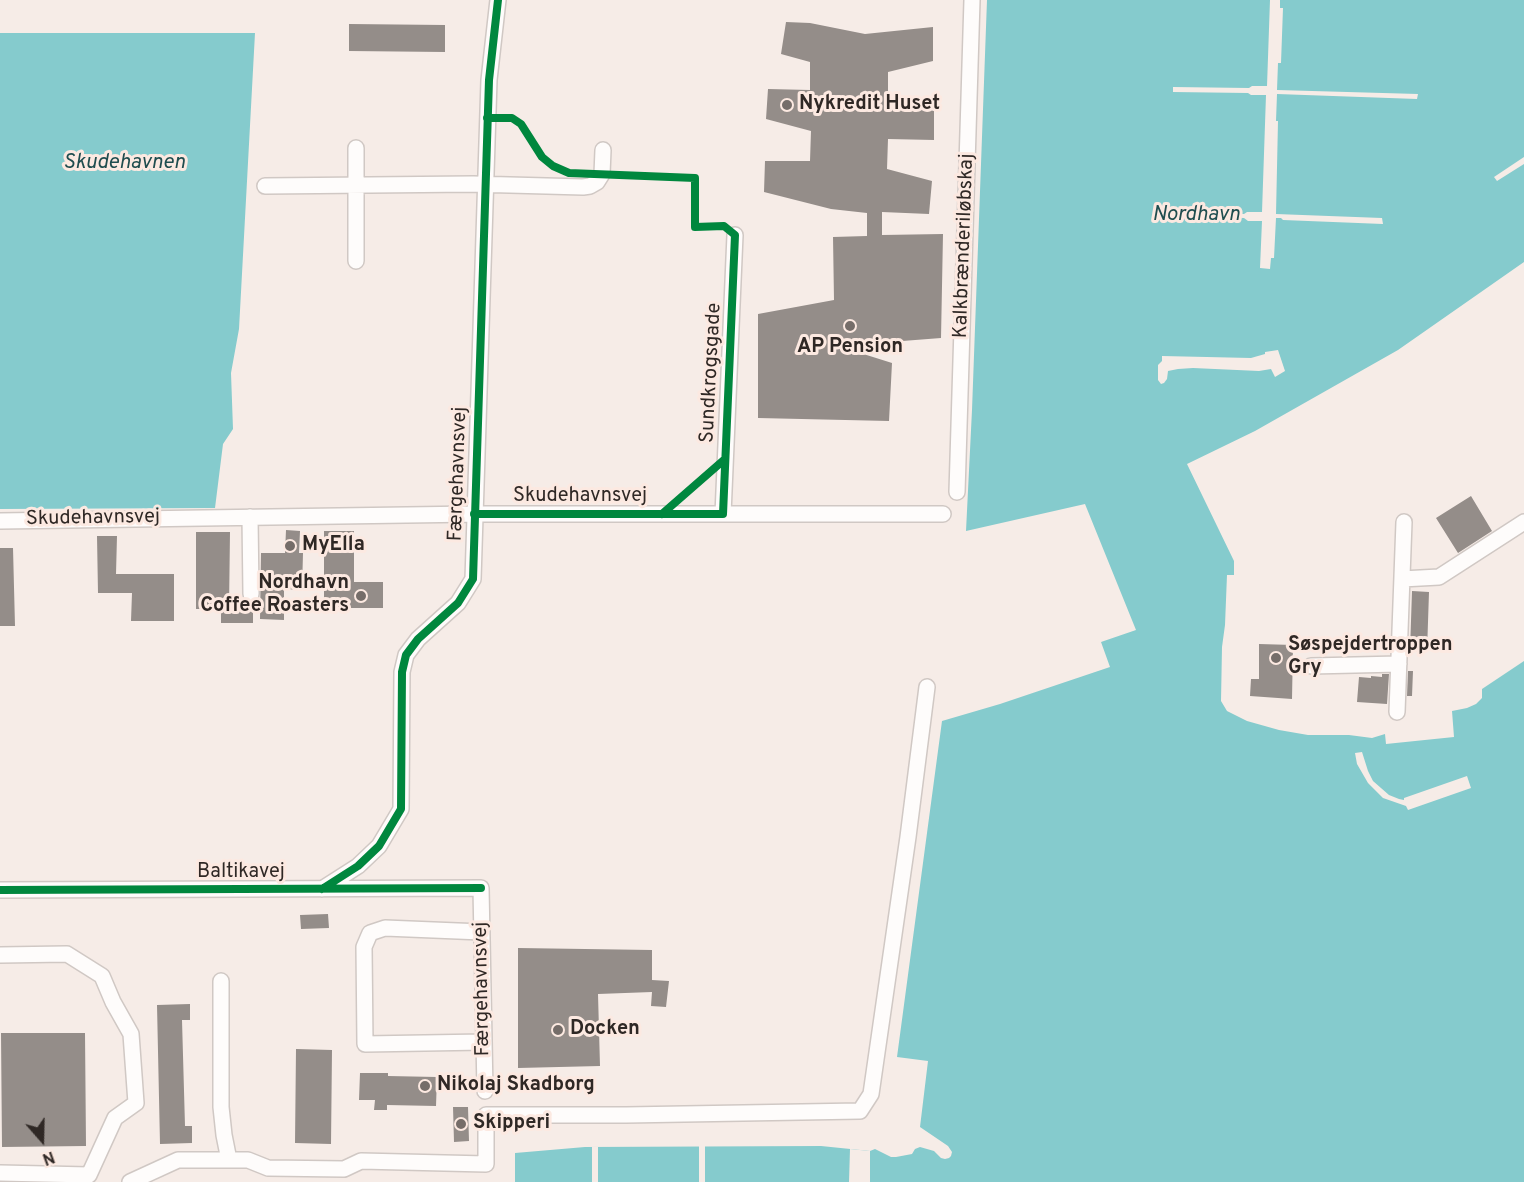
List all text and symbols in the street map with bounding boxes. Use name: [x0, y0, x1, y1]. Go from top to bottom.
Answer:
place label: Nykredit Huset: [799, 93, 940, 117]
marker: Nykredit Huset: [780, 98, 794, 112]
water label: Skudehavnen: [63, 151, 185, 177]
street label: Kalkbrænderiløbskaj: [950, 153, 980, 339]
water label: Nordhavn: [1152, 203, 1240, 229]
street label: Sundkrogsgade: [696, 302, 728, 444]
marker: AP Pension: [843, 319, 857, 333]
place label: AP Pension: [797, 336, 903, 360]
street label: Færgehavnsvej: [445, 406, 473, 542]
street label: Skudehavnsvej: [513, 485, 647, 509]
street label: Skudehavnsvej: [26, 506, 160, 532]
place label: MyElla: [302, 534, 365, 558]
marker: MyElla: [283, 539, 297, 553]
place label: Nordhavn Coffee Roasters: [200, 572, 349, 619]
marker: Nordhavn Coffee Roasters: [354, 589, 368, 603]
place label: Søspejdertroppen Gry: [1288, 634, 1453, 681]
marker: Søspejdertroppen Gry: [1269, 651, 1283, 665]
street label: Baltikavej: [197, 861, 285, 885]
street label: Færgehavnsvej: [470, 921, 496, 1057]
place label: Docken: [570, 1018, 640, 1042]
marker: Docken: [551, 1023, 565, 1037]
place label: Nikolaj Skadborg: [437, 1074, 595, 1098]
marker: Nikolaj Skadborg: [418, 1079, 432, 1093]
north arrow: [12, 1110, 72, 1170]
place label: Skipperi: [473, 1112, 550, 1136]
marker: Skipperi: [454, 1117, 468, 1131]
text: N: [39, 1146, 57, 1168]

